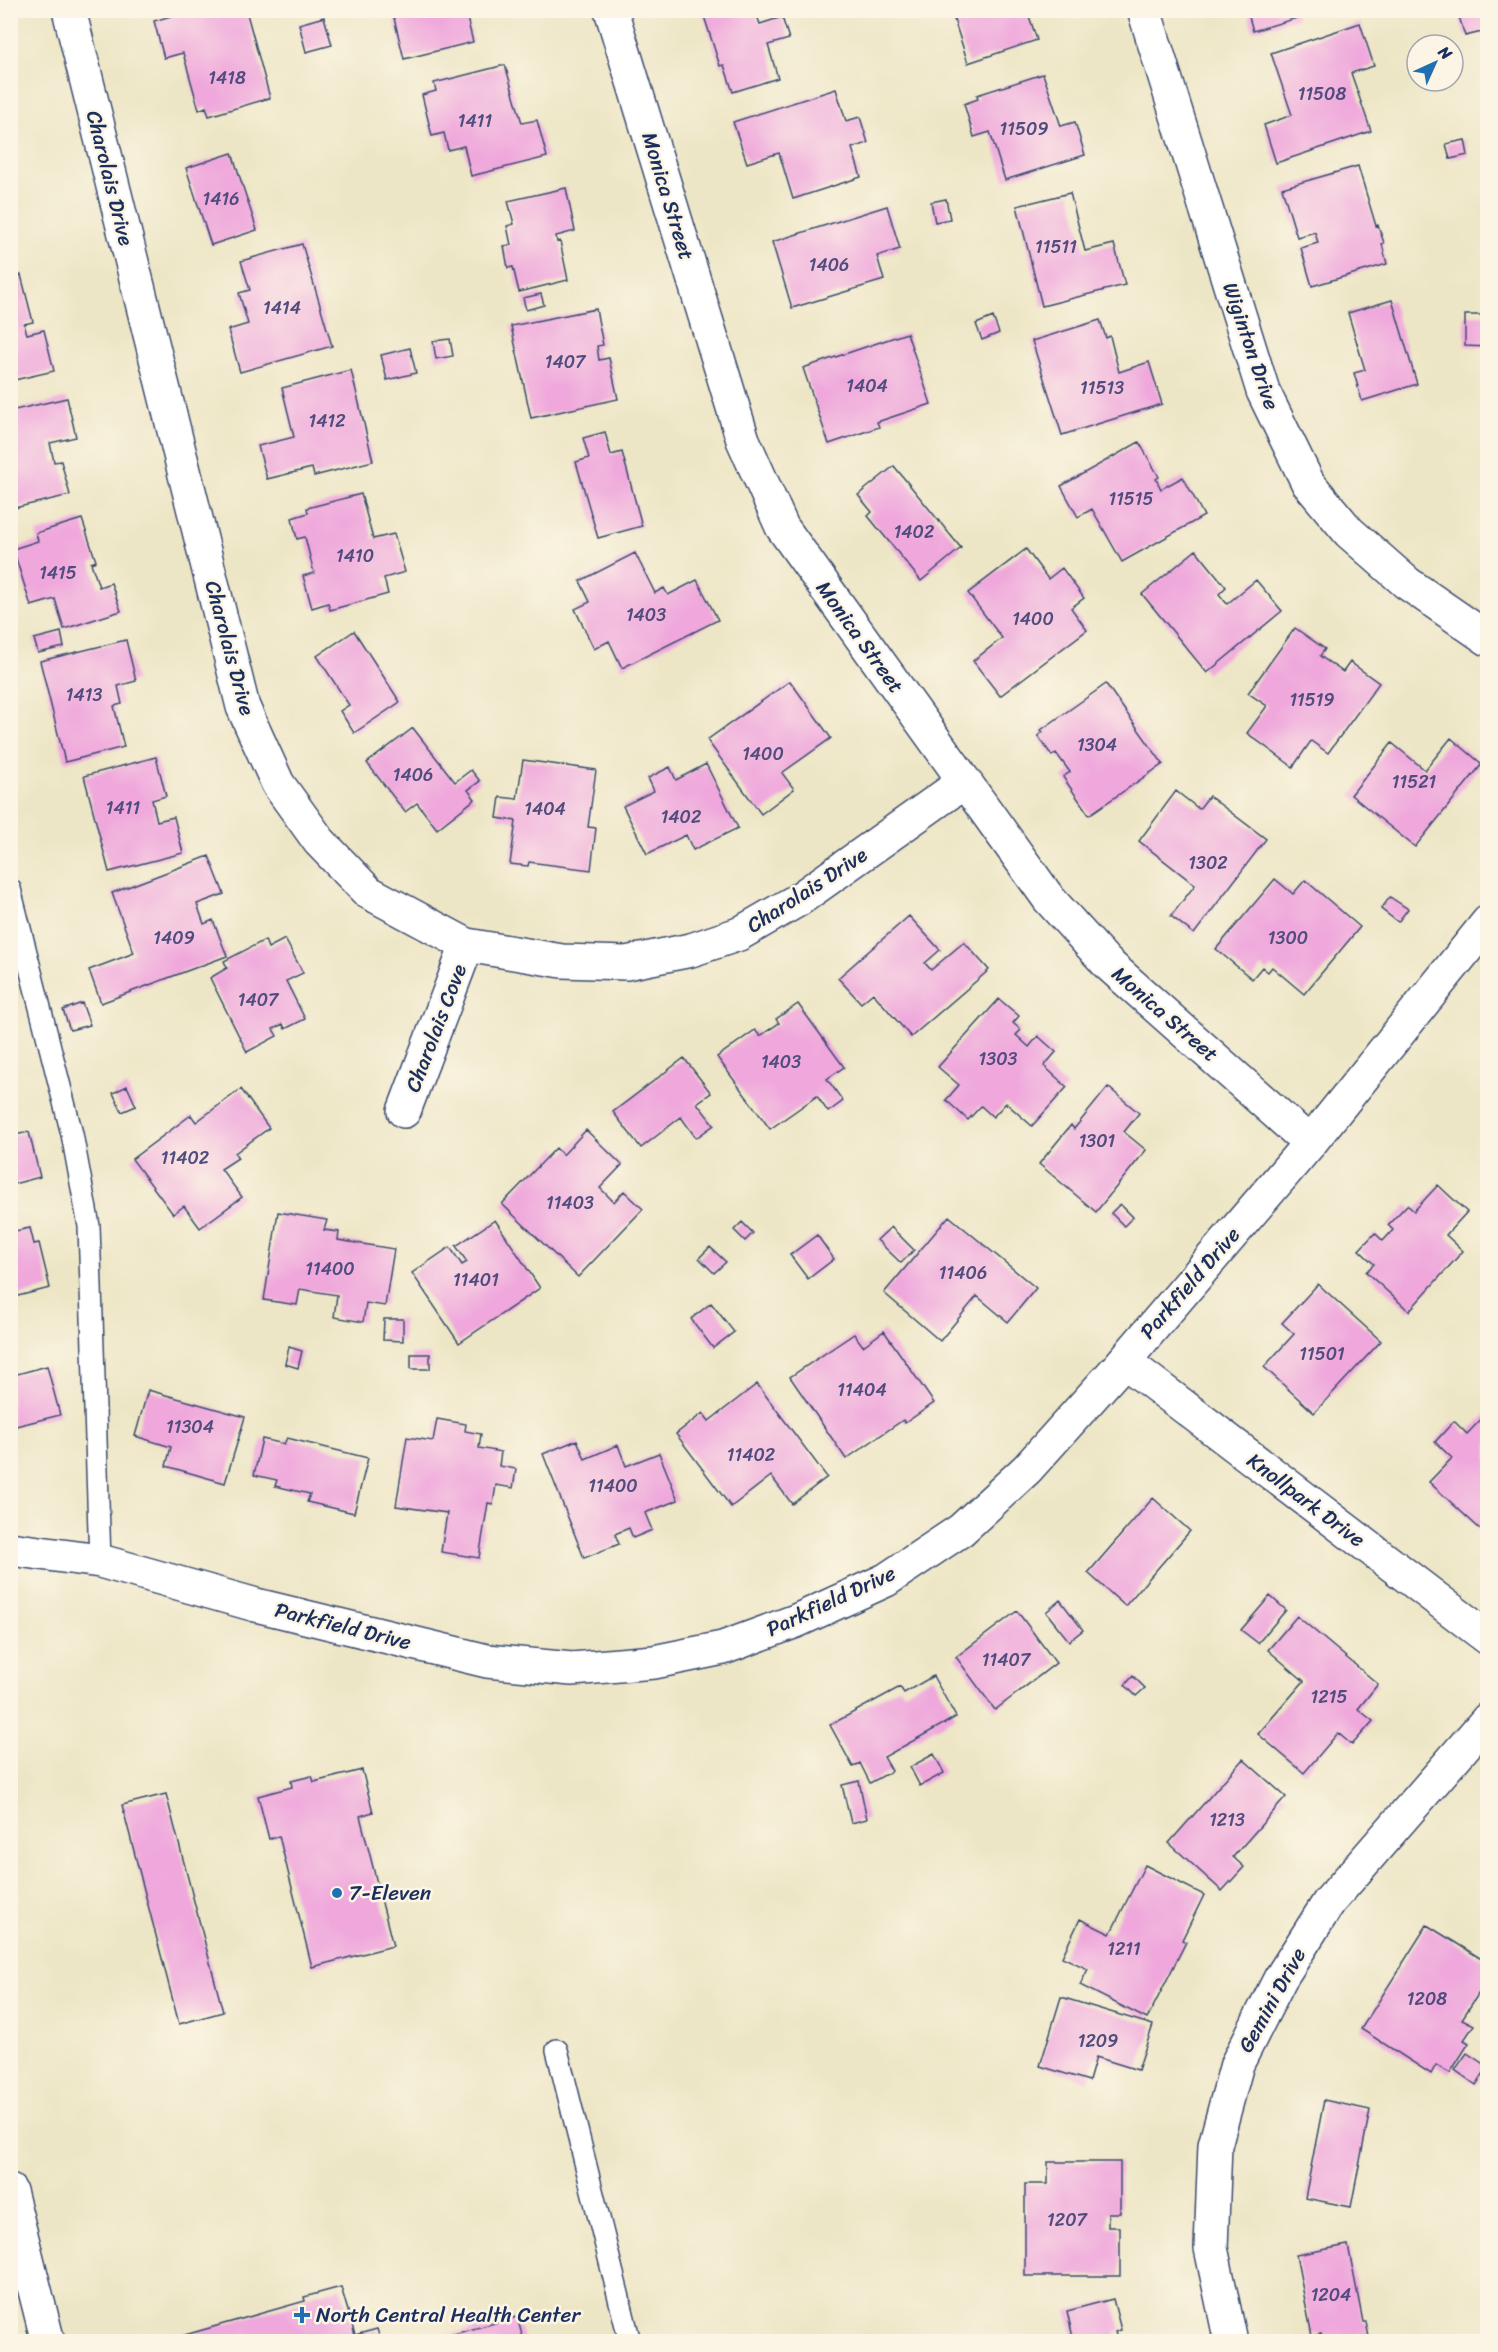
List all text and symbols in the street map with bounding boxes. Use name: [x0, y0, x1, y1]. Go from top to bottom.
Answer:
north arrow: [1405, 33, 1465, 93]
text: N: [1430, 38, 1460, 68]
house number: 1418: [208, 62, 246, 94]
house number: 11508: [1298, 78, 1346, 110]
house number: 1411: [458, 105, 492, 137]
street label: Charolais Drive: [75, 106, 145, 250]
house number: 11509: [1000, 113, 1048, 145]
street label: Monica Street: [630, 127, 706, 265]
house number: 1416: [203, 183, 239, 215]
house number: 11511: [1035, 231, 1077, 263]
house number: 1406: [809, 249, 849, 281]
street label: Wiginton Drive: [1211, 277, 1291, 415]
house number: 1414: [263, 292, 301, 324]
house number: 1407: [545, 346, 587, 378]
house number: 1404: [846, 370, 888, 402]
house number: 11513: [1080, 372, 1124, 404]
house number: 1412: [308, 405, 346, 437]
house number: 11515: [1108, 483, 1154, 515]
house number: 1402: [894, 516, 934, 548]
house number: 1410: [336, 540, 374, 572]
house number: 1415: [39, 557, 77, 589]
street label: Monica Street: [806, 572, 914, 702]
street label: Charolais Drive: [194, 576, 266, 720]
house number: 1403: [626, 599, 666, 631]
house number: 1400: [1012, 603, 1054, 635]
house number: 1413: [66, 679, 102, 711]
house number: 11519: [1289, 684, 1335, 716]
house number: 1304: [1077, 729, 1117, 761]
house number: 1400: [742, 738, 784, 770]
house number: 1406: [393, 759, 433, 791]
house number: 11521: [1392, 766, 1437, 798]
house number: 1411: [106, 792, 140, 824]
house number: 1404: [524, 793, 566, 825]
house number: 1402: [661, 801, 701, 833]
street label: Charolais Drive: [739, 836, 875, 944]
house number: 1302: [1188, 847, 1228, 879]
house number: 1409: [153, 922, 195, 954]
house number: 1300: [1268, 922, 1308, 954]
street label: Monica Street: [1103, 956, 1227, 1072]
street label: Charolais Cove: [394, 958, 478, 1098]
house number: 1407: [238, 984, 280, 1016]
house number: 1303: [979, 1043, 1018, 1075]
house number: 1403: [761, 1046, 801, 1078]
house number: 1301: [1079, 1125, 1116, 1157]
house number: 11402: [161, 1142, 209, 1174]
house number: 11403: [546, 1187, 594, 1219]
street label: Parkfield Drive: [1130, 1218, 1250, 1348]
house number: 11400: [305, 1253, 355, 1285]
house number: 11406: [939, 1257, 987, 1289]
house number: 11401: [453, 1264, 499, 1296]
house number: 11501: [1299, 1338, 1345, 1370]
house number: 11404: [837, 1374, 887, 1406]
house number: 11304: [166, 1411, 214, 1443]
house number: 11402: [727, 1439, 775, 1471]
street label: Knollpark Drive: [1238, 1442, 1374, 1558]
house number: 11400: [588, 1470, 638, 1502]
street label: Parkfield Drive: [760, 1554, 902, 1648]
street label: Parkfield Drive: [271, 1591, 415, 1661]
house number: 11407: [982, 1644, 1032, 1676]
house number: 1215: [1311, 1681, 1347, 1713]
house number: 1213: [1209, 1804, 1245, 1836]
place label: 7-Eleven: [349, 1874, 431, 1912]
marker: 7-Eleven: [330, 1886, 344, 1900]
house number: 1211: [1107, 1933, 1141, 1965]
street label: Gemini Drive: [1227, 1940, 1317, 2060]
house number: 1208: [1407, 1983, 1447, 2015]
house number: 1209: [1078, 2025, 1118, 2057]
house number: 1207: [1047, 2204, 1089, 2236]
house number: 1204: [1311, 2279, 1351, 2311]
place label: North Central Health Center: [316, 2296, 581, 2334]
marker: North Central Health Center: [293, 2306, 311, 2324]

